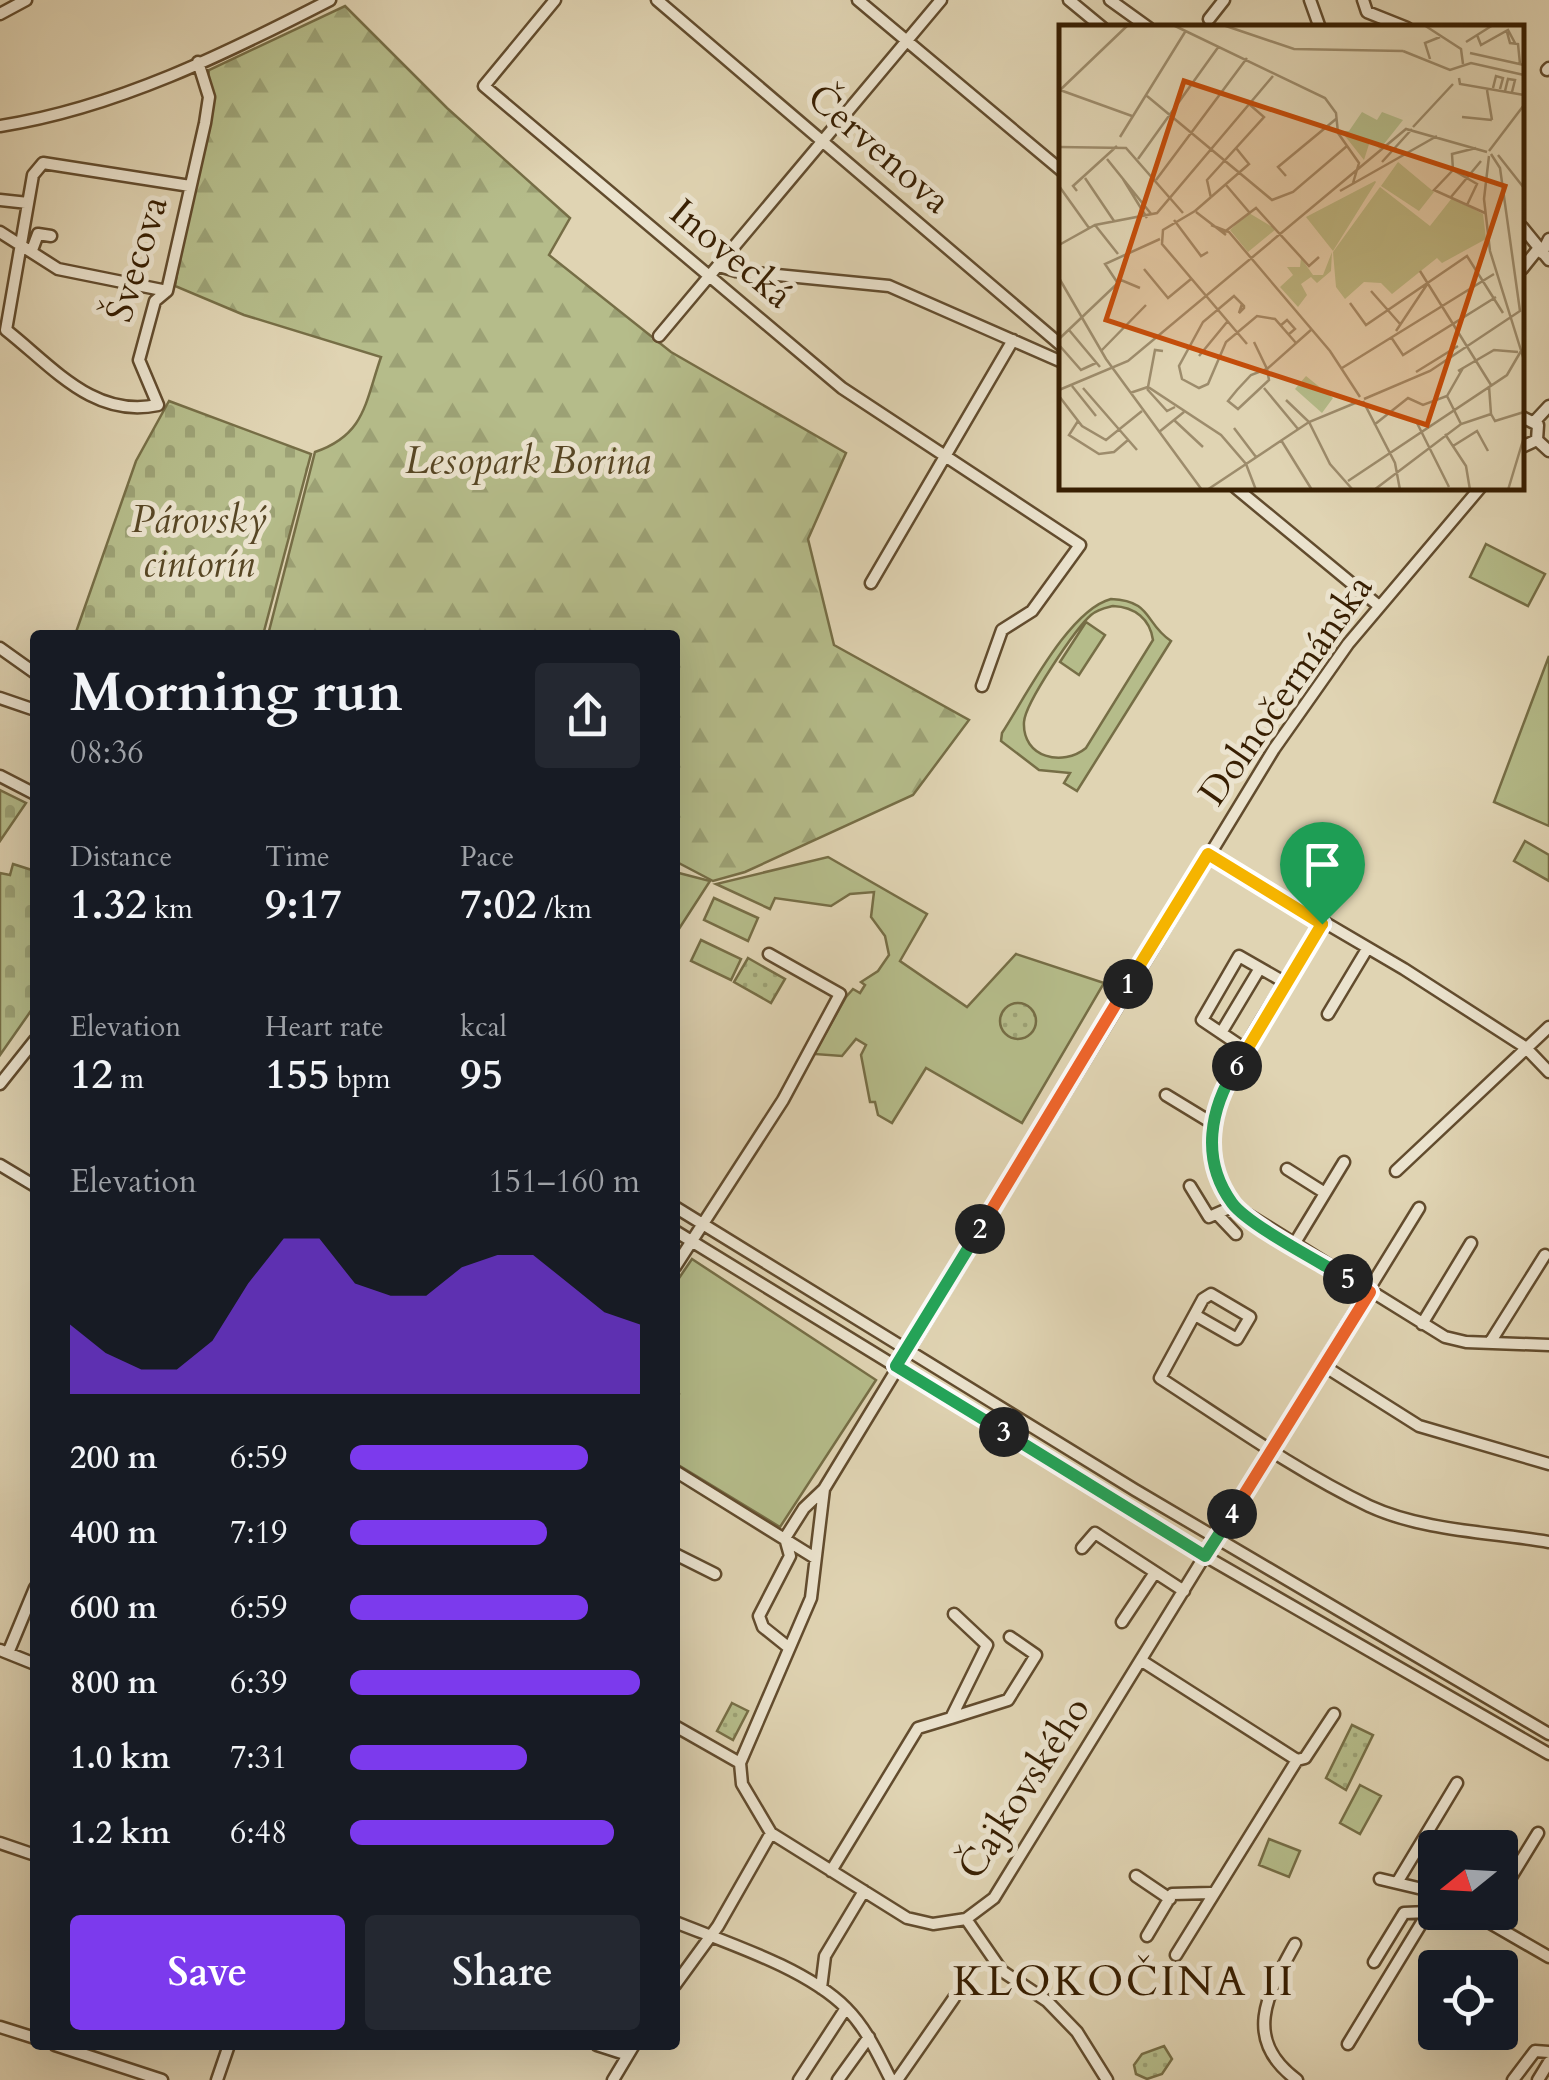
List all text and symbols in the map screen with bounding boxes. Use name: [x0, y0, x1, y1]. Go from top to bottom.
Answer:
inset map: [1059, 25, 1524, 490]
street label: Červenova: [796, 72, 962, 226]
street label: Inovecká: [658, 187, 804, 321]
street label: Švecova: [93, 190, 181, 328]
park label: Lesopark Borina: [405, 435, 651, 487]
park label: Párovský cintorín: [131, 494, 267, 590]
street label: Dolnočermánska: [1187, 564, 1385, 816]
text: Morning run: [70, 656, 403, 730]
button: share: [535, 663, 640, 768]
text: 08:36: [70, 731, 144, 775]
pin: [1280, 822, 1365, 925]
icon: arrive: [1295, 837, 1350, 892]
text: Distance: [70, 838, 172, 876]
text: Time: [265, 838, 330, 876]
text: Pace: [460, 838, 514, 876]
text: 1.32: [70, 876, 147, 933]
text: 9:17: [265, 876, 342, 933]
text: 7:02: [460, 876, 537, 933]
text: km: [147, 890, 193, 928]
text: /km: [537, 890, 592, 928]
pin: 1: [1103, 959, 1153, 1009]
text: 1: [1121, 965, 1135, 1003]
text: Elevation: [70, 1008, 181, 1046]
text: Heart rate: [265, 1008, 384, 1046]
text: kcal: [460, 1008, 507, 1046]
pin: 6: [1212, 1041, 1262, 1091]
text: 12: [70, 1046, 113, 1103]
text: 155: [265, 1046, 330, 1103]
text: 95: [460, 1046, 503, 1103]
text: 6: [1230, 1047, 1244, 1085]
text: m: [113, 1060, 144, 1098]
text: bpm: [330, 1060, 391, 1098]
text: Elevation: [70, 1160, 197, 1204]
text: 151–160 m: [488, 1160, 640, 1204]
pin: 2: [955, 1204, 1005, 1254]
text: 2: [973, 1210, 987, 1248]
pin: 5: [1323, 1254, 1373, 1304]
text: 5: [1341, 1260, 1355, 1298]
pin: 3: [979, 1407, 1029, 1457]
text: 3: [997, 1413, 1011, 1451]
text: 200 m: [70, 1436, 157, 1480]
text: 6:59: [230, 1436, 287, 1480]
pin: 4: [1207, 1489, 1257, 1539]
text: 4: [1225, 1495, 1239, 1533]
text: 400 m: [70, 1511, 157, 1555]
text: 7:19: [230, 1511, 287, 1555]
text: 600 m: [70, 1586, 157, 1630]
text: 6:59: [230, 1586, 287, 1630]
text: 800 m: [70, 1661, 157, 1705]
text: 6:39: [230, 1661, 287, 1705]
street label: Čajkovského: [946, 1687, 1102, 1889]
text: 1.0 km: [70, 1736, 170, 1780]
text: 7:31: [230, 1736, 287, 1780]
text: 1.2 km: [70, 1811, 170, 1855]
text: 6:48: [230, 1811, 287, 1855]
north arrow: [1418, 1830, 1518, 1930]
map controls: [1418, 1830, 1518, 2050]
button: Save: [70, 1915, 345, 2030]
button: Share: [365, 1915, 640, 2030]
button: locate: [1418, 1950, 1518, 2050]
district label: KLOKOČINA II: [953, 1953, 1295, 2010]

